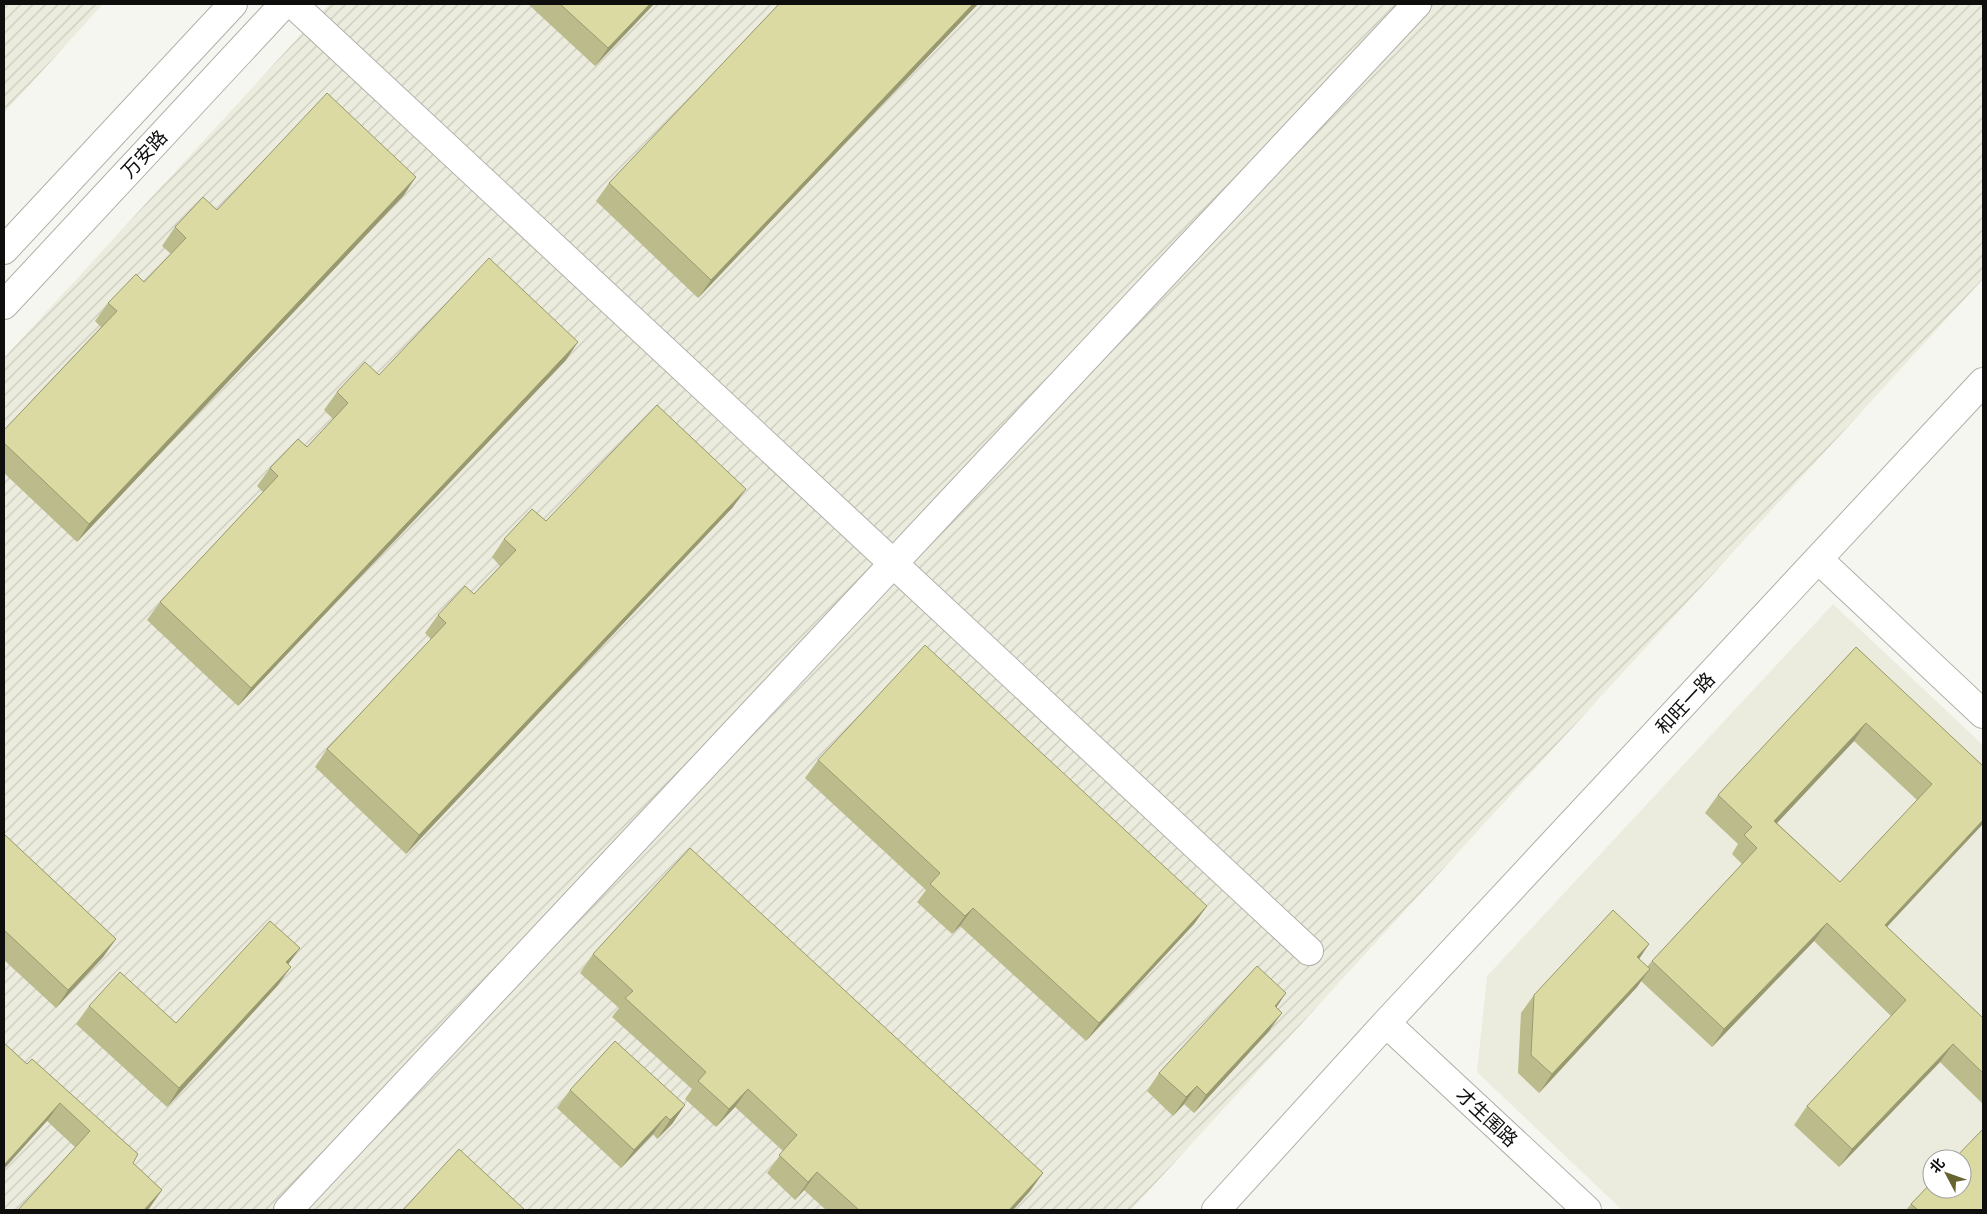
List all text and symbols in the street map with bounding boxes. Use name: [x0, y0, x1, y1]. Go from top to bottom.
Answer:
street label: 万安路: [116, 125, 172, 183]
street label: 和旺一路: [1650, 667, 1720, 739]
street label: 才生围路: [1451, 1082, 1523, 1152]
north arrow: [1922, 1149, 1972, 1199]
text: 北: [1926, 1154, 1949, 1177]

